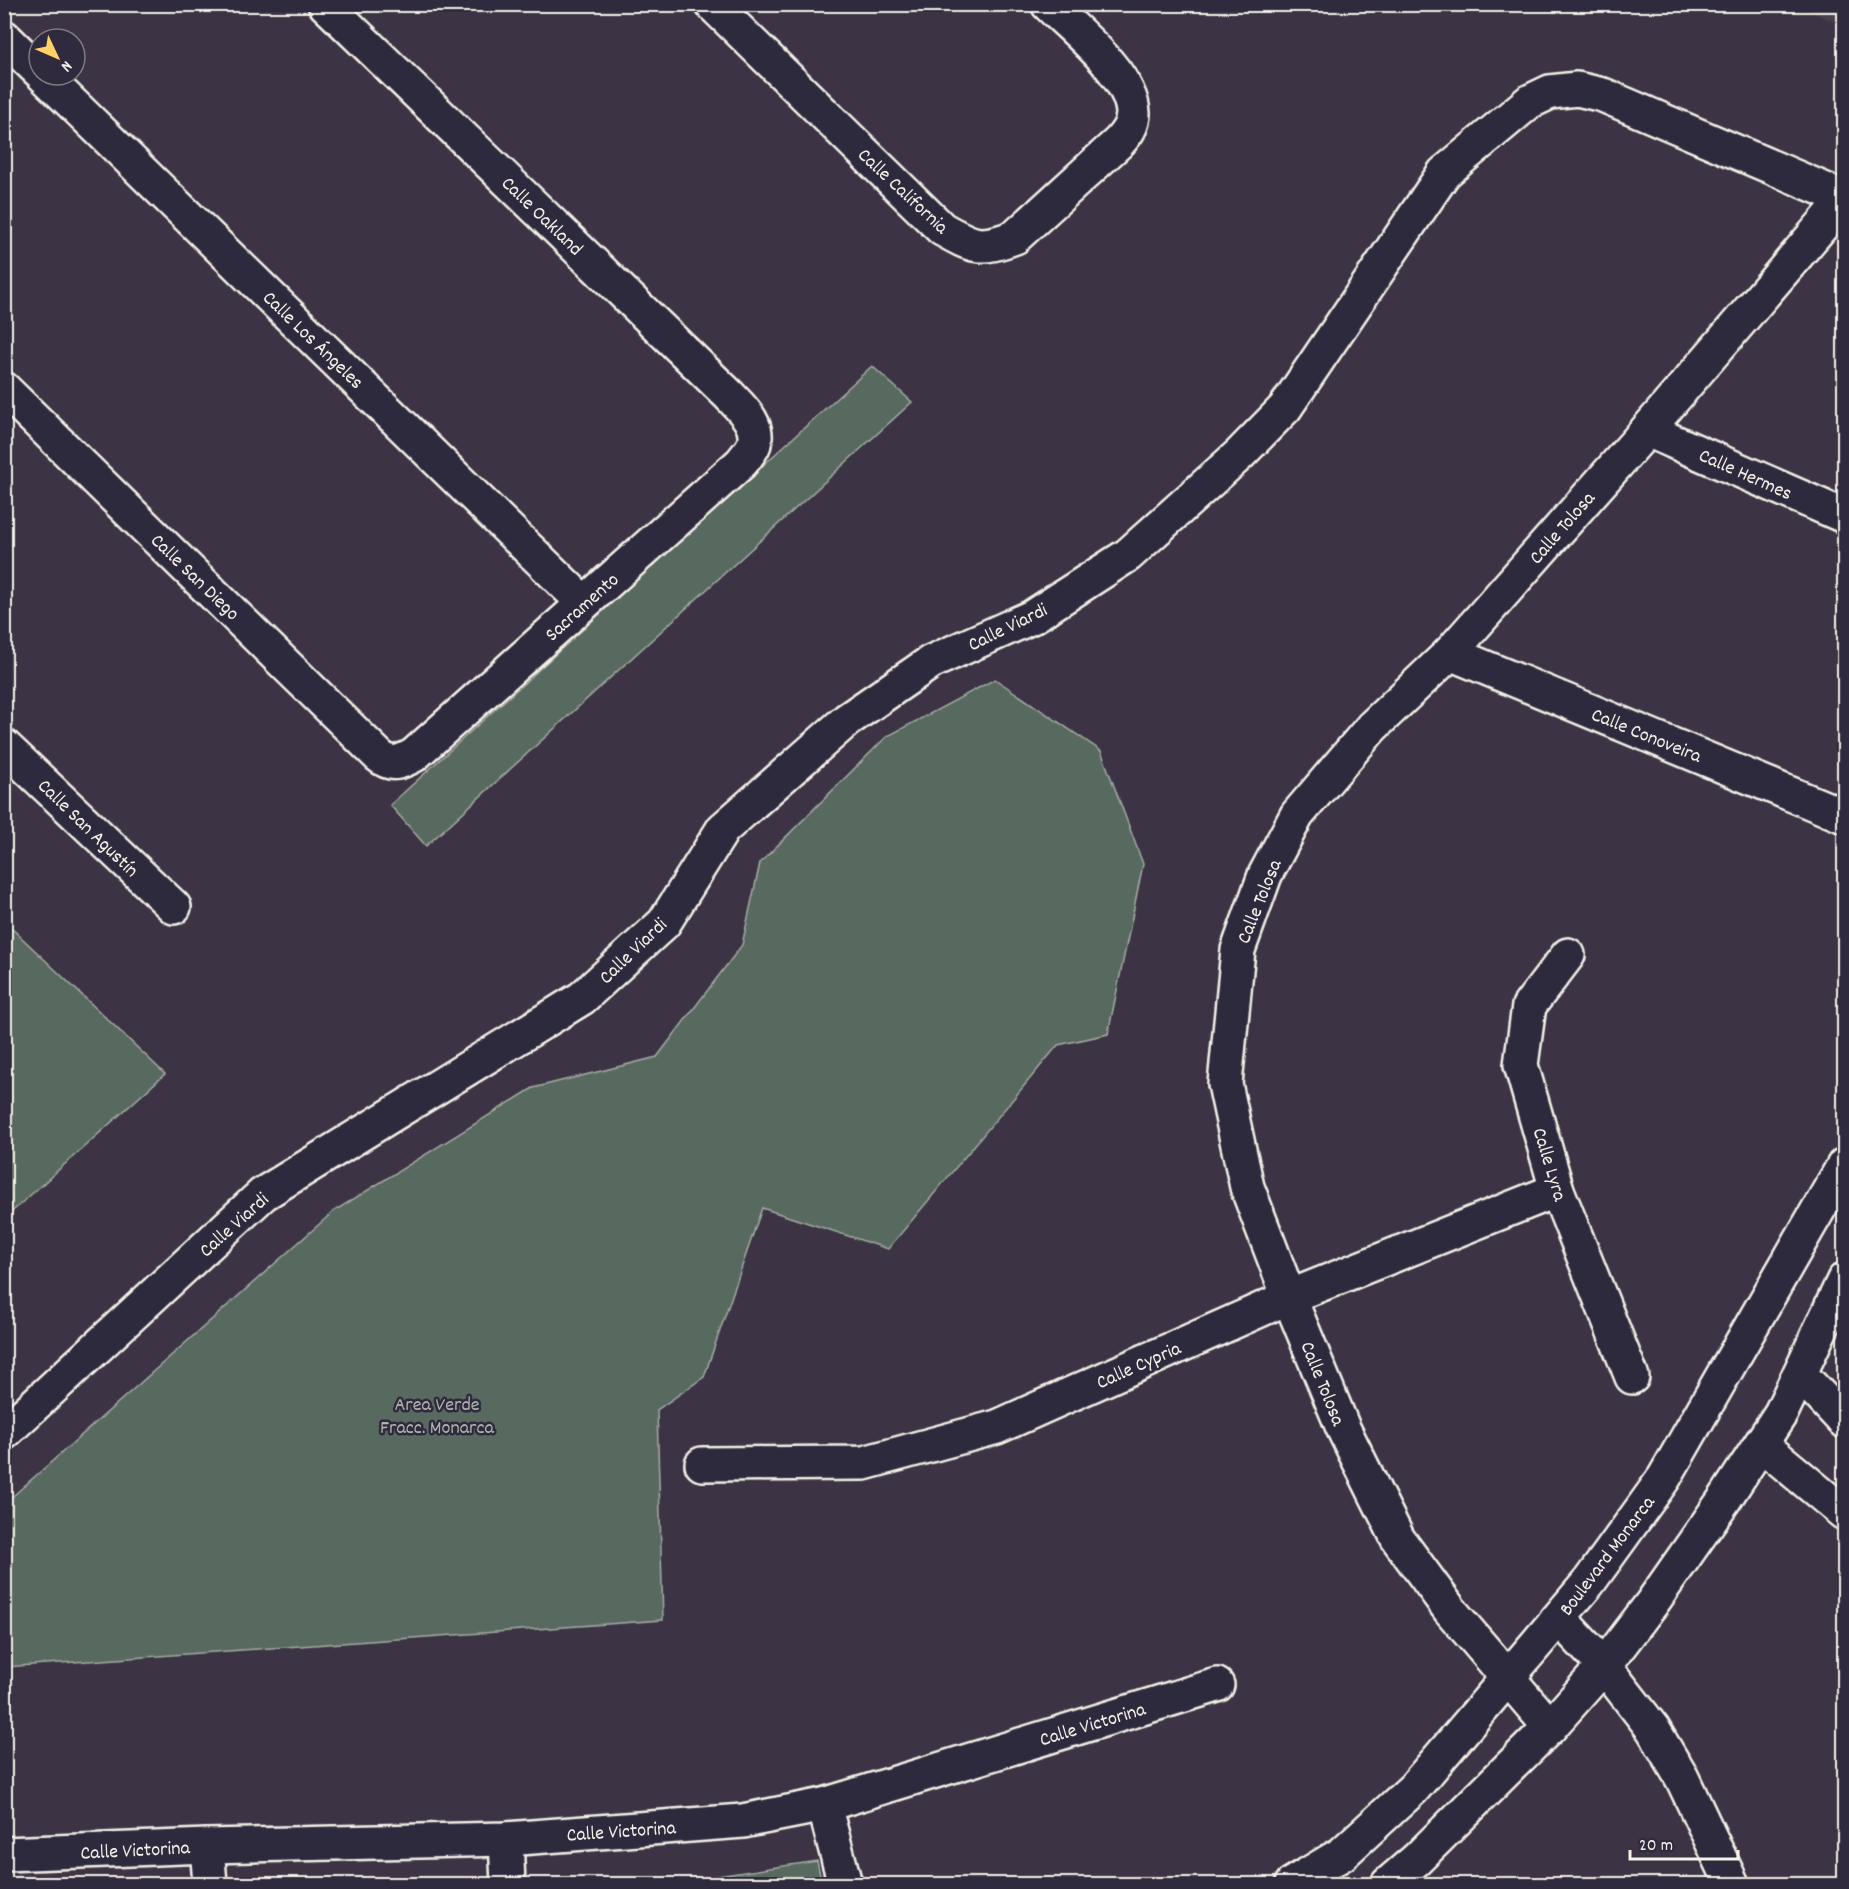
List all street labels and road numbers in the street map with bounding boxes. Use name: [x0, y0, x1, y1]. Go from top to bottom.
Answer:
street label: Calle California: [850, 143, 954, 242]
street label: Calle Oakland: [494, 171, 588, 263]
street label: Calle Los Ángeles: [255, 285, 369, 397]
street label: Calle Hermes: [1694, 443, 1796, 509]
street label: Calle Tolosa: [1524, 486, 1603, 572]
street label: Calle San Diego: [143, 528, 245, 628]
street label: Sacramento: [540, 567, 626, 649]
street label: Calle Viardi: [964, 597, 1053, 660]
street label: Calle Conoveira: [1587, 702, 1706, 772]
street label: Calle San Agustín: [30, 774, 144, 885]
street label: Calle Tolosa: [1231, 855, 1291, 949]
street label: Calle Viardi: [594, 912, 675, 992]
street label: Calle Lyra: [1524, 1125, 1573, 1206]
street label: Calle Viardi: [194, 1187, 276, 1265]
street label: Calle Cypria: [1092, 1335, 1187, 1398]
street label: Calle Tolosa: [1292, 1338, 1351, 1431]
street label: Boulevard Monarca: [1554, 1490, 1663, 1623]
street label: Calle Victorina: [1036, 1696, 1150, 1755]
street label: Calle Victorina: [566, 1815, 677, 1851]
street label: Calle Victorina: [80, 1835, 191, 1869]

